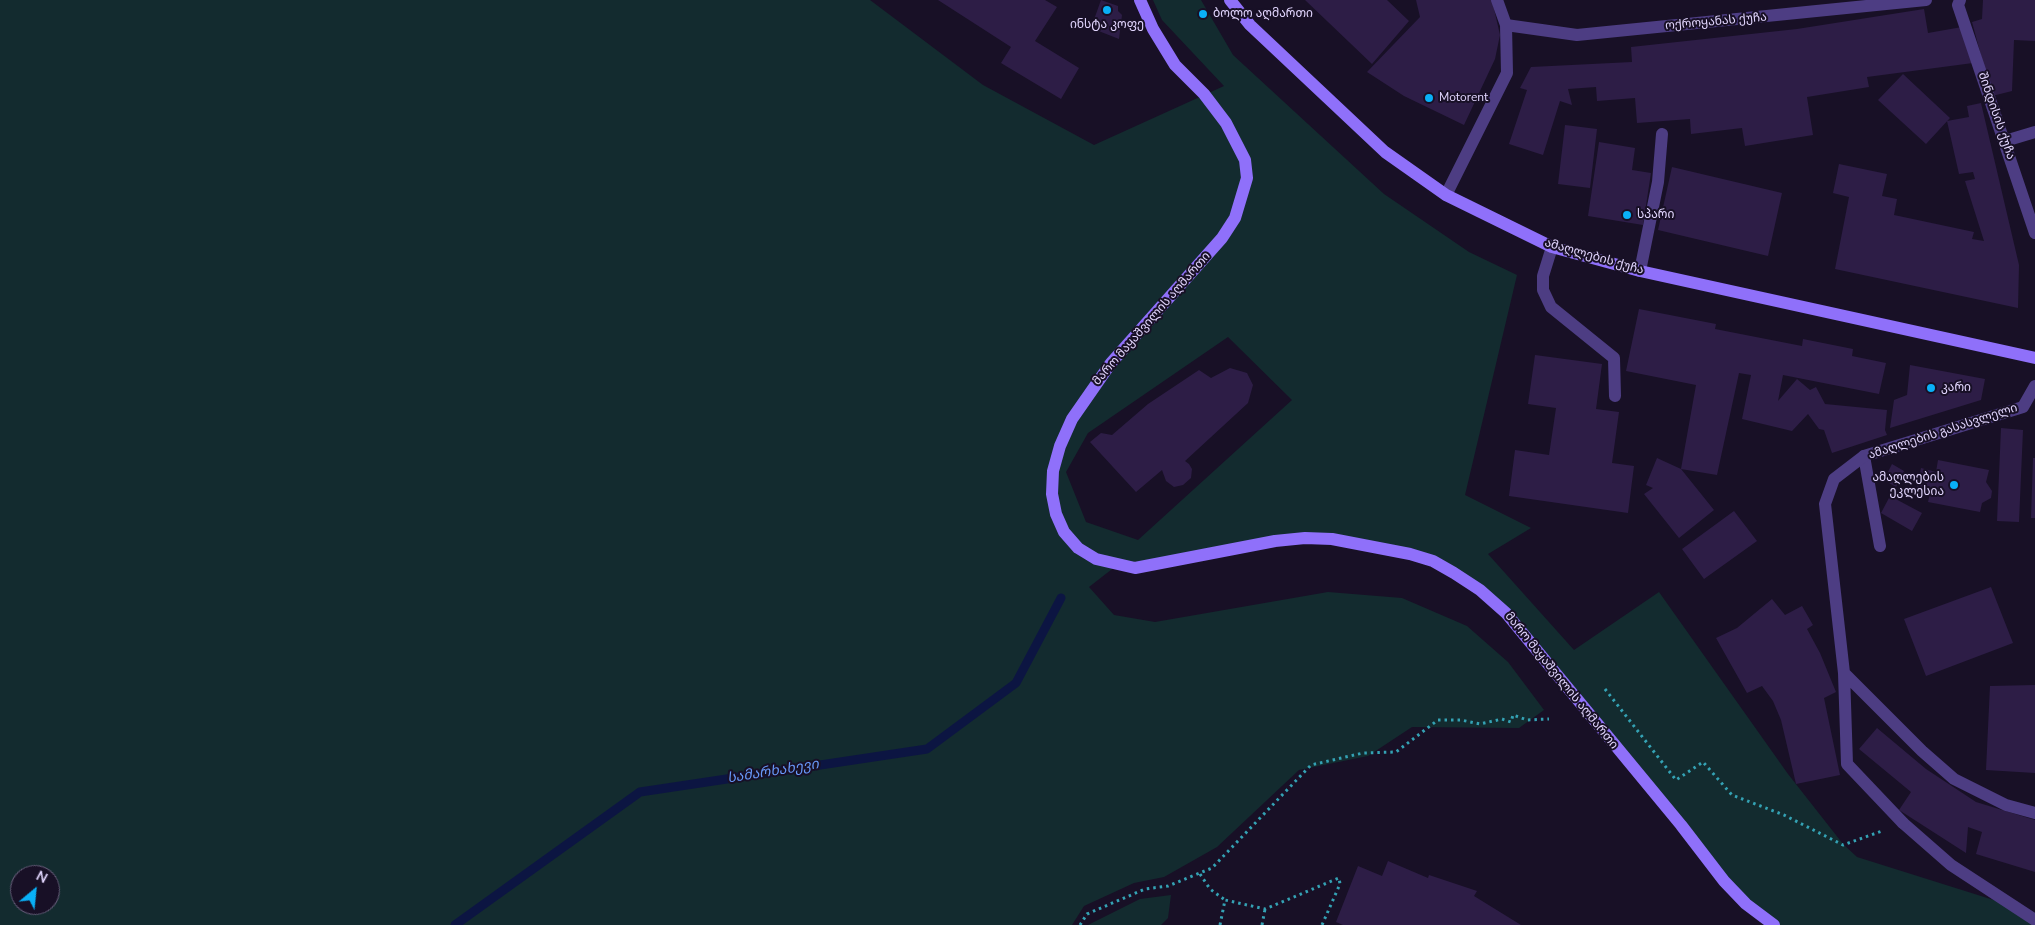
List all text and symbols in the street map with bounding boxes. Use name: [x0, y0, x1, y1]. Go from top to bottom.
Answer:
marker: ინსტა კოფე: [1101, 4, 1113, 16]
place label: ბოლო აღმართი: [1213, 7, 1313, 21]
marker: ბოლო აღმართი: [1197, 8, 1209, 20]
street label: ოქროყანას ქუჩა: [1665, 10, 1767, 34]
place label: ინსტა კოფე: [1070, 18, 1144, 32]
street label: შინდისის ქუჩა: [1974, 70, 2018, 162]
place label: Motorent: [1439, 91, 1488, 105]
marker: Motorent: [1423, 92, 1435, 104]
place label: სპარი: [1637, 208, 1674, 222]
marker: სპარი: [1621, 209, 1633, 221]
street label: ამაღლების ქუჩა: [1543, 236, 1645, 278]
street label: მარო მაყაშვილის აღმართი: [1090, 249, 1214, 389]
place label: კარი: [1941, 381, 1971, 395]
marker: კარი: [1925, 382, 1937, 394]
street label: ამაღლების გასასვლელი: [1867, 401, 2019, 463]
place label: ამაღლების ეკლესია: [1872, 471, 1944, 499]
marker: ამაღლების ეკლესია: [1948, 479, 1960, 491]
street label: მარო მაყაშვილის აღმართი: [1501, 610, 1621, 752]
water label: სამარხახევი: [726, 756, 820, 788]
north arrow: [10, 865, 60, 915]
text: N: [33, 866, 51, 888]

